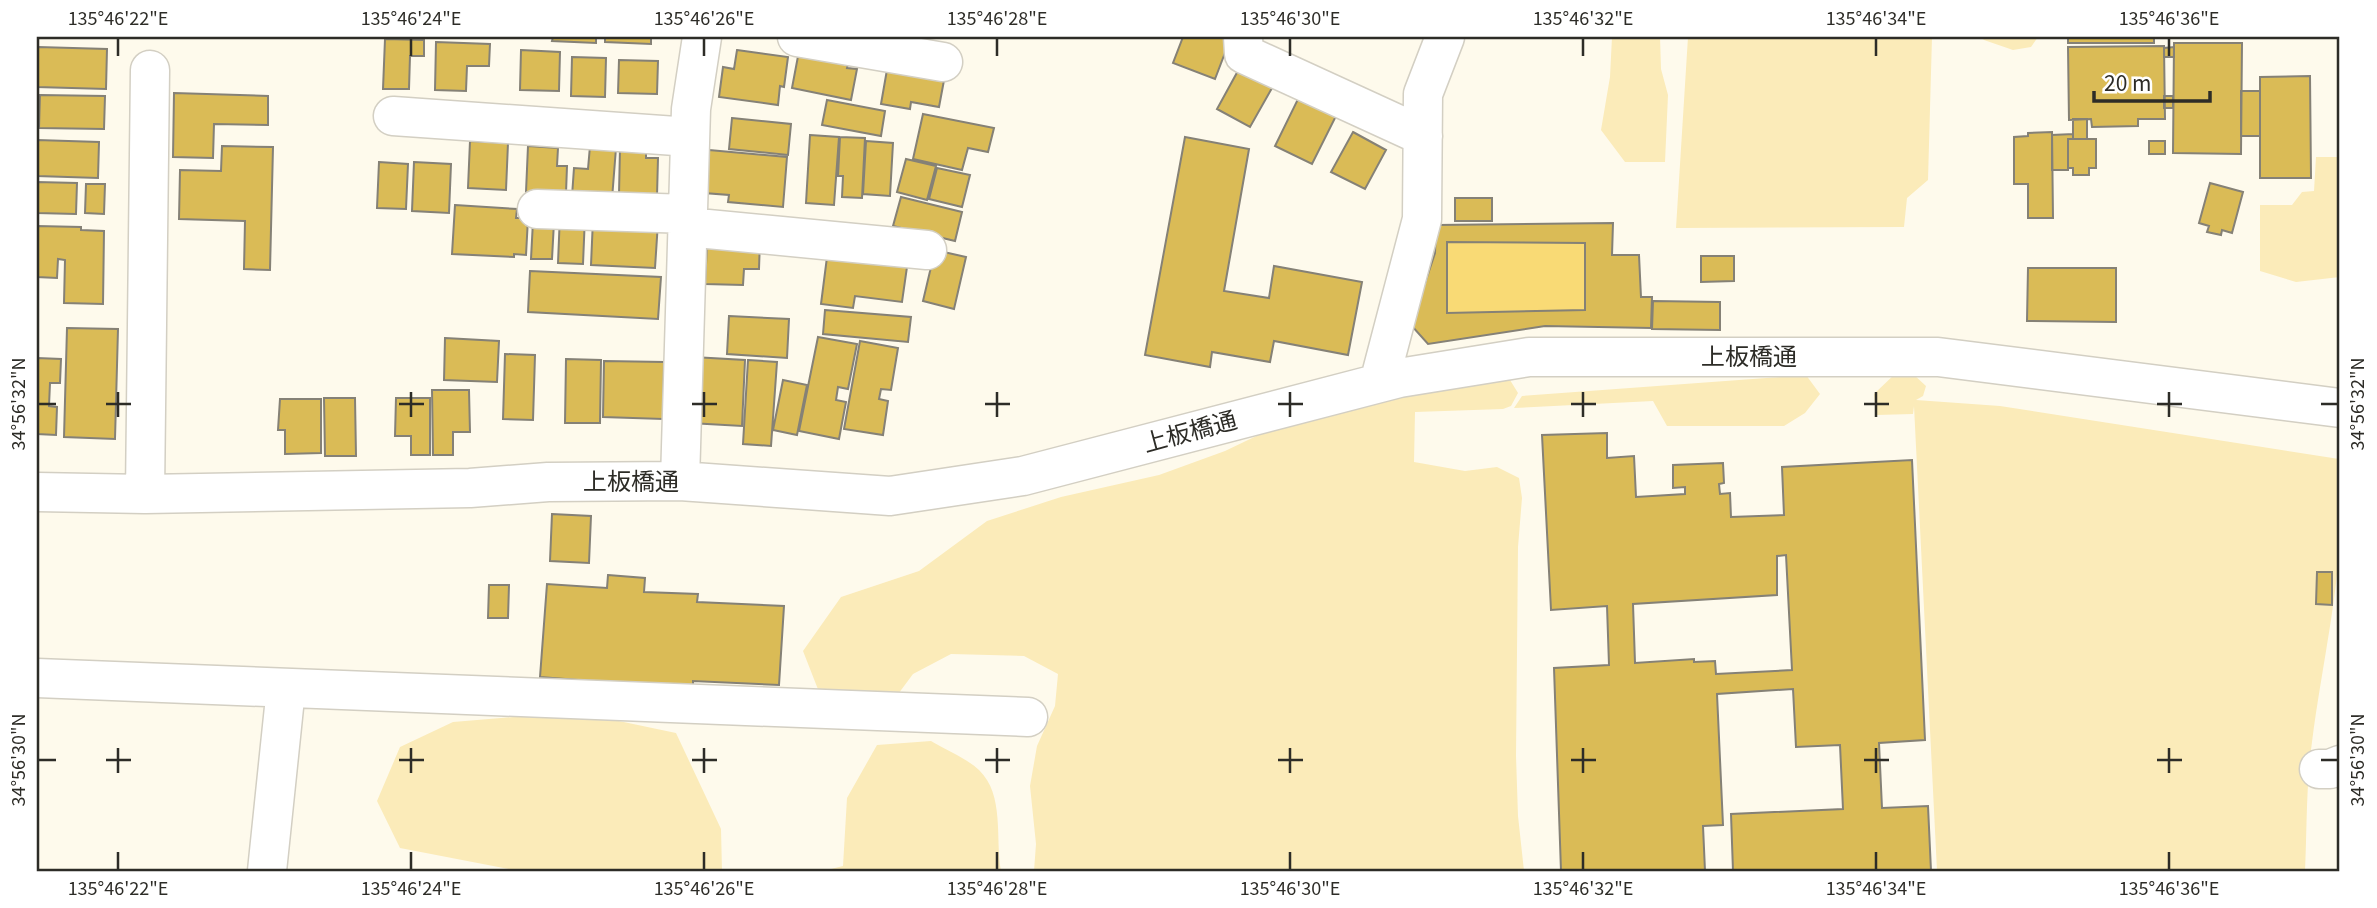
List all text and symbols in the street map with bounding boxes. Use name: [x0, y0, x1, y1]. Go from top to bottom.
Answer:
text: 135°46'22"E: [68, 4, 168, 30]
text: 135°46'24"E: [361, 4, 461, 30]
text: 135°46'26"E: [654, 4, 754, 30]
text: 135°46'28"E: [947, 4, 1047, 30]
text: 135°46'30"E: [1240, 4, 1340, 30]
text: 135°46'32"E: [1533, 4, 1633, 30]
text: 135°46'34"E: [1826, 4, 1926, 30]
text: 135°46'36"E: [2119, 4, 2219, 30]
scale bar: [2094, 60, 2209, 104]
text: 20 m: [2104, 67, 2151, 97]
street label: 上板橋通: [1701, 337, 1797, 372]
text: 34°56'32"N: [4, 357, 30, 451]
text: 34°56'32"N: [2343, 357, 2369, 451]
street label: 上板橋通: [1138, 400, 1240, 459]
street label: 上板橋通: [583, 462, 679, 497]
text: 34°56'30"N: [4, 713, 30, 807]
text: 34°56'30"N: [2343, 713, 2369, 807]
text: 135°46'22"E: [68, 874, 168, 900]
text: 135°46'24"E: [361, 874, 461, 900]
text: 135°46'26"E: [654, 874, 754, 900]
text: 135°46'28"E: [947, 874, 1047, 900]
text: 135°46'30"E: [1240, 874, 1340, 900]
text: 135°46'32"E: [1533, 874, 1633, 900]
text: 135°46'34"E: [1826, 874, 1926, 900]
text: 135°46'36"E: [2119, 874, 2219, 900]

